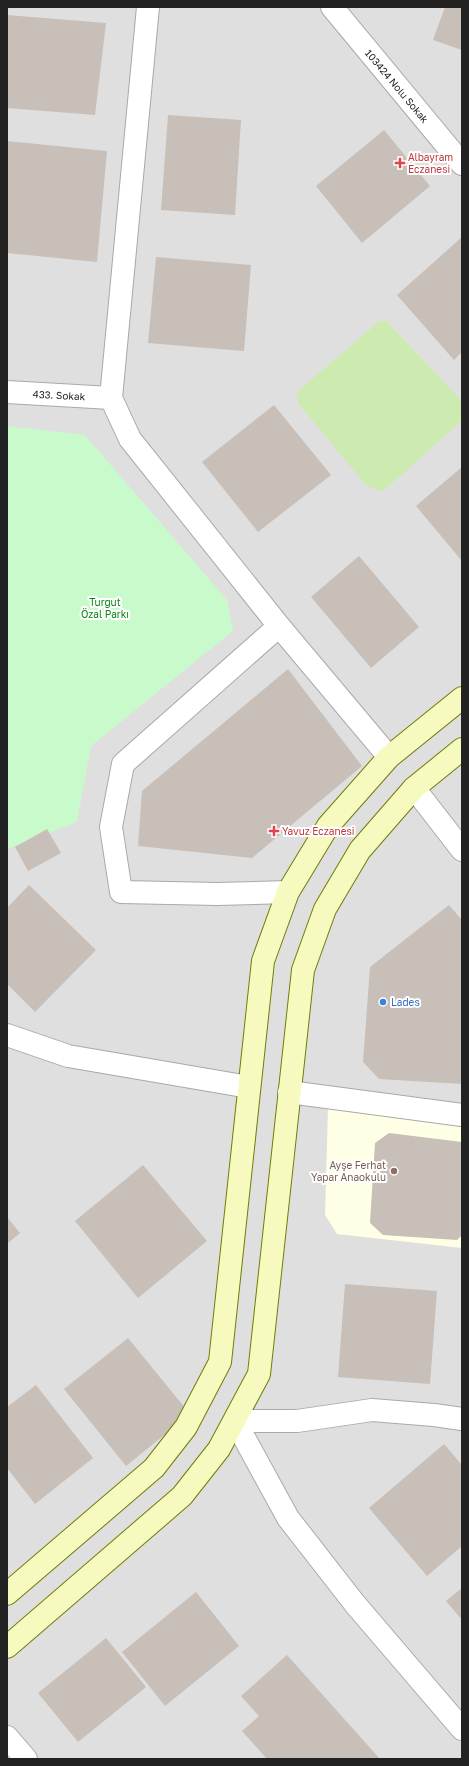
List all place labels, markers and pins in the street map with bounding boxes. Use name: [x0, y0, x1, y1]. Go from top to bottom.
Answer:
place label: Albayram Eczanesi: [408, 151, 453, 175]
marker: Albayram Eczanesi: [395, 158, 405, 168]
place label: Yavuz Eczanesi: [282, 825, 354, 837]
marker: Yavuz Eczanesi: [269, 826, 279, 836]
place label: Lades: [391, 996, 420, 1008]
marker: Lades: [378, 997, 388, 1007]
place label: Ayşe Ferhat Yapar Anaokulu: [311, 1159, 386, 1183]
marker: Ayşe Ferhat Yapar Anaokulu: [389, 1166, 399, 1176]

